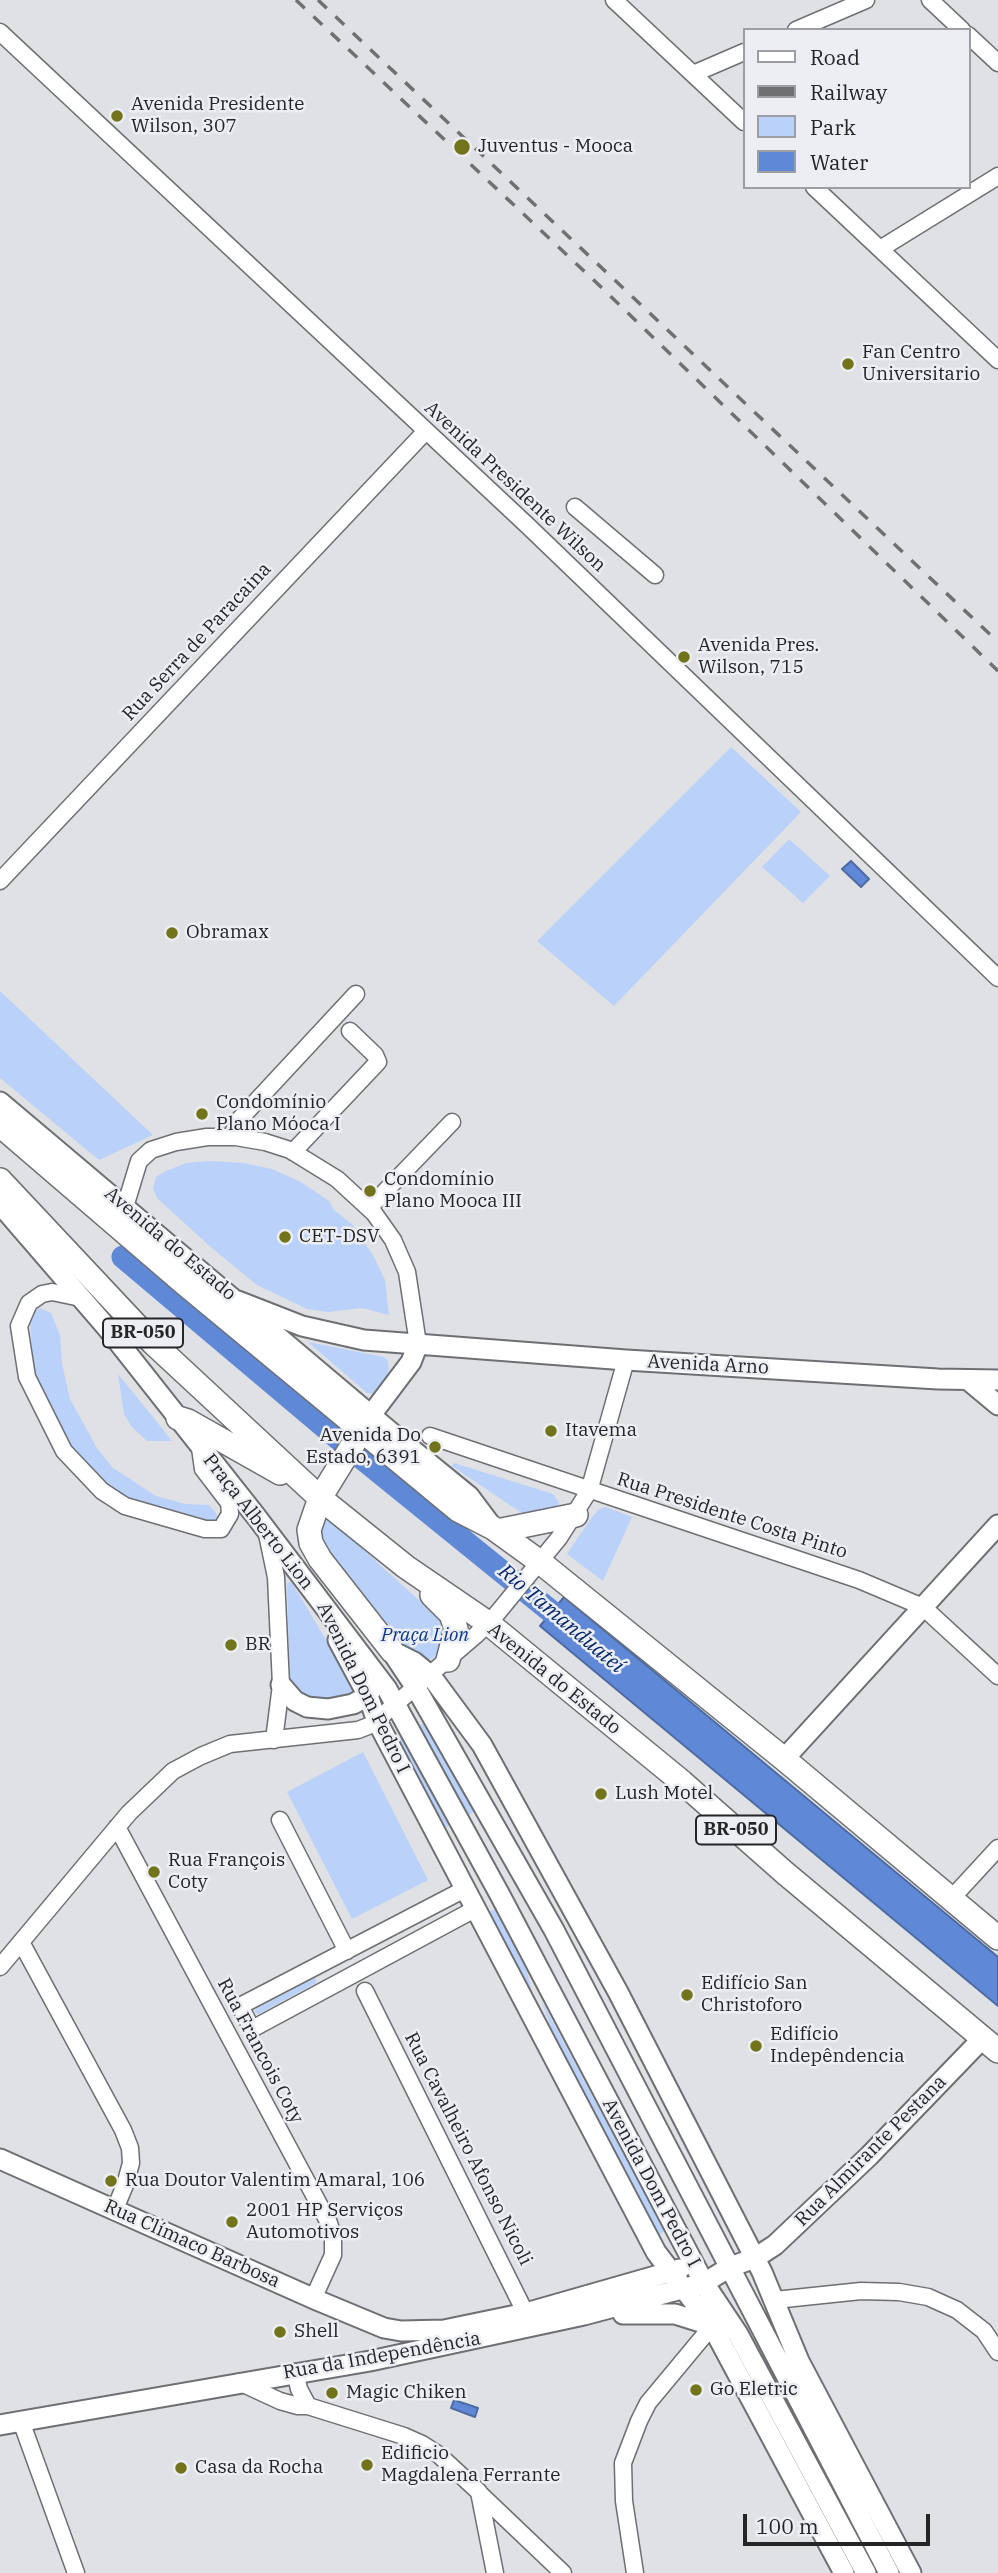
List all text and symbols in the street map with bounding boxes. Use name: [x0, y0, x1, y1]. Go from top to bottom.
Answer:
legend: [743, 28, 970, 189]
text: Road: [810, 43, 860, 71]
text: Railway: [810, 78, 887, 106]
place label: Avenida Presidente Wilson, 307: [131, 94, 304, 138]
marker: Avenida Presidente Wilson, 307: [109, 108, 125, 124]
text: Park: [810, 113, 856, 141]
place label: Juventus - Mooca: [478, 136, 633, 158]
marker: Juventus - Mooca: [452, 137, 472, 157]
text: Water: [810, 148, 868, 176]
place label: Fan Centro Universitario: [862, 342, 980, 386]
marker: Fan Centro Universitario: [840, 356, 856, 372]
street label: Avenida Presidente Wilson: [420, 397, 610, 577]
street label: Rua Serra de Paracaina: [118, 558, 276, 726]
place label: Avenida Pres. Wilson, 715: [698, 635, 819, 679]
marker: Avenida Pres. Wilson, 715: [676, 649, 692, 665]
place label: Obramax: [186, 922, 269, 944]
marker: Obramax: [164, 925, 180, 941]
place label: Condomínio Plano Móoca I: [216, 1092, 341, 1136]
marker: Condomínio Plano Móoca I: [194, 1106, 210, 1122]
place label: Condomínio Plano Mooca III: [384, 1169, 522, 1213]
street label: Avenida do Estado: [100, 1182, 240, 1306]
marker: Condomínio Plano Mooca III: [362, 1183, 378, 1199]
place label: CET-DSV: [299, 1226, 380, 1248]
marker: CET-DSV: [277, 1229, 293, 1245]
road number: BR-050: [103, 1318, 183, 1348]
street label: Avenida Arno: [647, 1350, 769, 1380]
place label: Itavema: [565, 1420, 637, 1442]
marker: Itavema: [543, 1423, 559, 1439]
place label: Avenida Do Estado, 6391: [306, 1425, 421, 1469]
marker: Avenida Do Estado, 6391: [427, 1439, 443, 1455]
street label: Praça Alberto Lion: [198, 1450, 318, 1594]
street label: Rua Presidente Costa Pinto: [614, 1468, 850, 1564]
water label: Rio Tamanduateí: [493, 1559, 629, 1679]
street label: Avenida Dom Pedro I: [312, 1599, 414, 1777]
street label: Avenida do Estado: [483, 1618, 625, 1740]
park label: Praça Lion: [381, 1625, 469, 1647]
place label: BR: [245, 1634, 270, 1656]
marker: BR: [223, 1637, 239, 1653]
place label: Lush Motel: [615, 1783, 713, 1805]
marker: Lush Motel: [593, 1786, 609, 1802]
road number: BR-050: [696, 1816, 776, 1844]
place label: Rua François Coty: [168, 1850, 285, 1894]
marker: Rua François Coty: [146, 1864, 162, 1880]
place label: Edifício San Christoforo: [701, 1973, 808, 2017]
street label: Rua Francois Coty: [212, 1974, 308, 2128]
marker: Edifício San Christoforo: [679, 1987, 695, 2003]
place label: Edifício Indepêndencia: [770, 2024, 905, 2068]
street label: Rua Cavalheiro Afonso Nicoli: [399, 2029, 537, 2269]
marker: Edifício Indepêndencia: [748, 2038, 764, 2054]
street label: Rua Almirante Pestana: [791, 2071, 951, 2231]
street label: Avenida Dom Pedro I: [597, 2095, 705, 2271]
place label: Rua Doutor Valentim Amaral, 106: [125, 2170, 425, 2192]
marker: Rua Doutor Valentim Amaral, 106: [103, 2173, 119, 2189]
street label: Rua Clímaco Barbosa: [101, 2195, 283, 2293]
place label: 2001 HP Serviços Automotivos: [246, 2200, 403, 2244]
marker: 2001 HP Serviços Automotivos: [224, 2214, 240, 2230]
place label: Shell: [294, 2321, 339, 2343]
marker: Shell: [272, 2324, 288, 2340]
street label: Rua da Independência: [281, 2327, 483, 2385]
place label: Go Eletric: [710, 2379, 798, 2401]
place label: Magic Chiken: [346, 2382, 467, 2404]
marker: Go Eletric: [688, 2382, 704, 2398]
marker: Magic Chiken: [324, 2385, 340, 2401]
place label: Edificio Magdalena Ferrante: [381, 2443, 560, 2487]
place label: Casa da Rocha: [195, 2457, 323, 2479]
marker: Edificio Magdalena Ferrante: [359, 2457, 375, 2473]
marker: Casa da Rocha: [173, 2460, 189, 2476]
scale bar: [746, 2500, 933, 2544]
text: 100 m: [756, 2512, 819, 2540]

